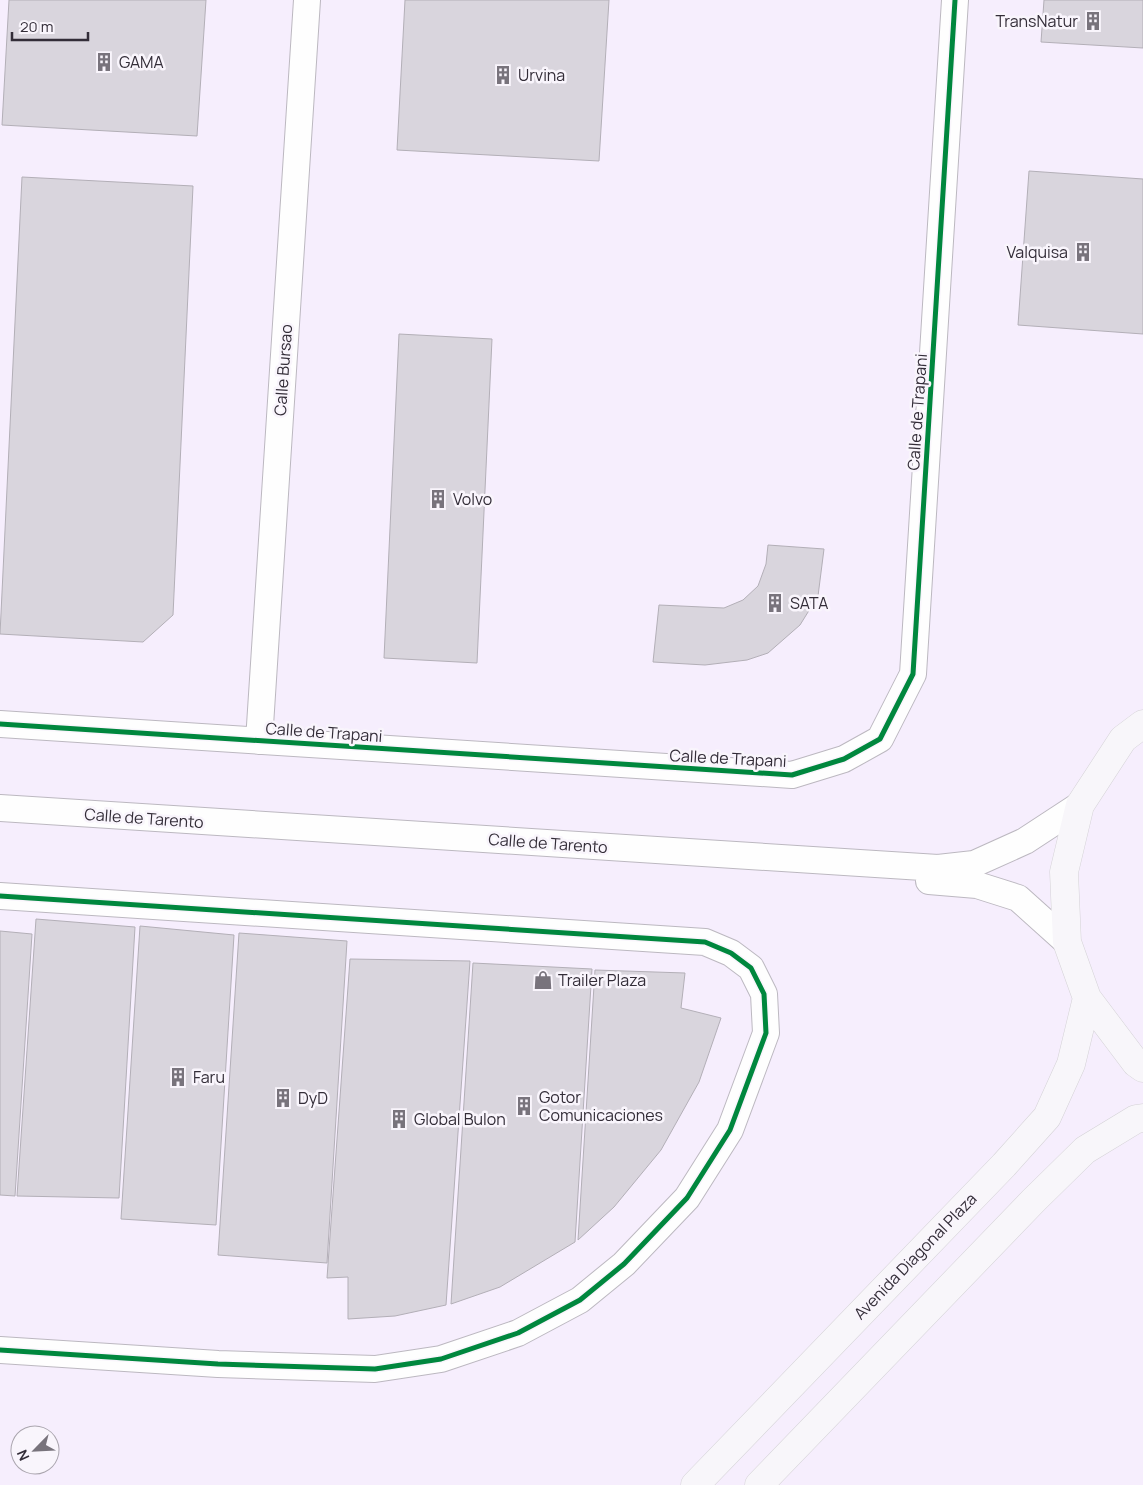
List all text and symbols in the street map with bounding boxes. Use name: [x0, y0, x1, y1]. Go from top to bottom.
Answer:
scale bar: [12, 10, 89, 42]
place label: TransNatur: [995, 10, 1078, 32]
building icon: TransNatur: [1082, 10, 1104, 32]
text: 20 m: [20, 16, 53, 37]
building icon: GAMA: [93, 51, 115, 73]
place label: GAMA: [119, 51, 164, 73]
building icon: Urvina: [492, 64, 514, 86]
place label: Urvina: [518, 64, 565, 86]
place label: Valquisa: [1006, 241, 1068, 263]
building icon: Valquisa: [1072, 241, 1094, 263]
street label: Calle Bursao: [269, 323, 297, 417]
street label: Calle de Trapani: [902, 353, 932, 471]
building icon: Volvo: [427, 488, 449, 510]
place label: Volvo: [453, 488, 492, 510]
building icon: SATA: [764, 592, 786, 614]
place label: SATA: [790, 592, 828, 614]
street label: Calle de Trapani: [265, 717, 383, 747]
street label: Calle de Trapani: [669, 744, 787, 772]
street label: Calle de Tarento: [84, 803, 204, 833]
street label: Calle de Tarento: [488, 828, 608, 858]
shop icon: Trailer Plaza: [532, 969, 554, 991]
place label: Trailer Plaza: [558, 969, 646, 991]
building icon: Faru: [167, 1066, 189, 1088]
place label: Faru: [193, 1066, 225, 1088]
place label: Gotor Comunicaciones: [539, 1086, 663, 1126]
building icon: DyD: [272, 1087, 294, 1109]
place label: DyD: [298, 1087, 328, 1109]
building icon: Gotor Comunicaciones: [513, 1095, 535, 1117]
building icon: Global Bulon: [388, 1108, 410, 1130]
place label: Global Bulon: [414, 1108, 506, 1130]
street label: Avenida Diagonal Plaza: [849, 1188, 981, 1324]
north arrow: [10, 1425, 60, 1475]
text: N: [12, 1447, 33, 1464]

